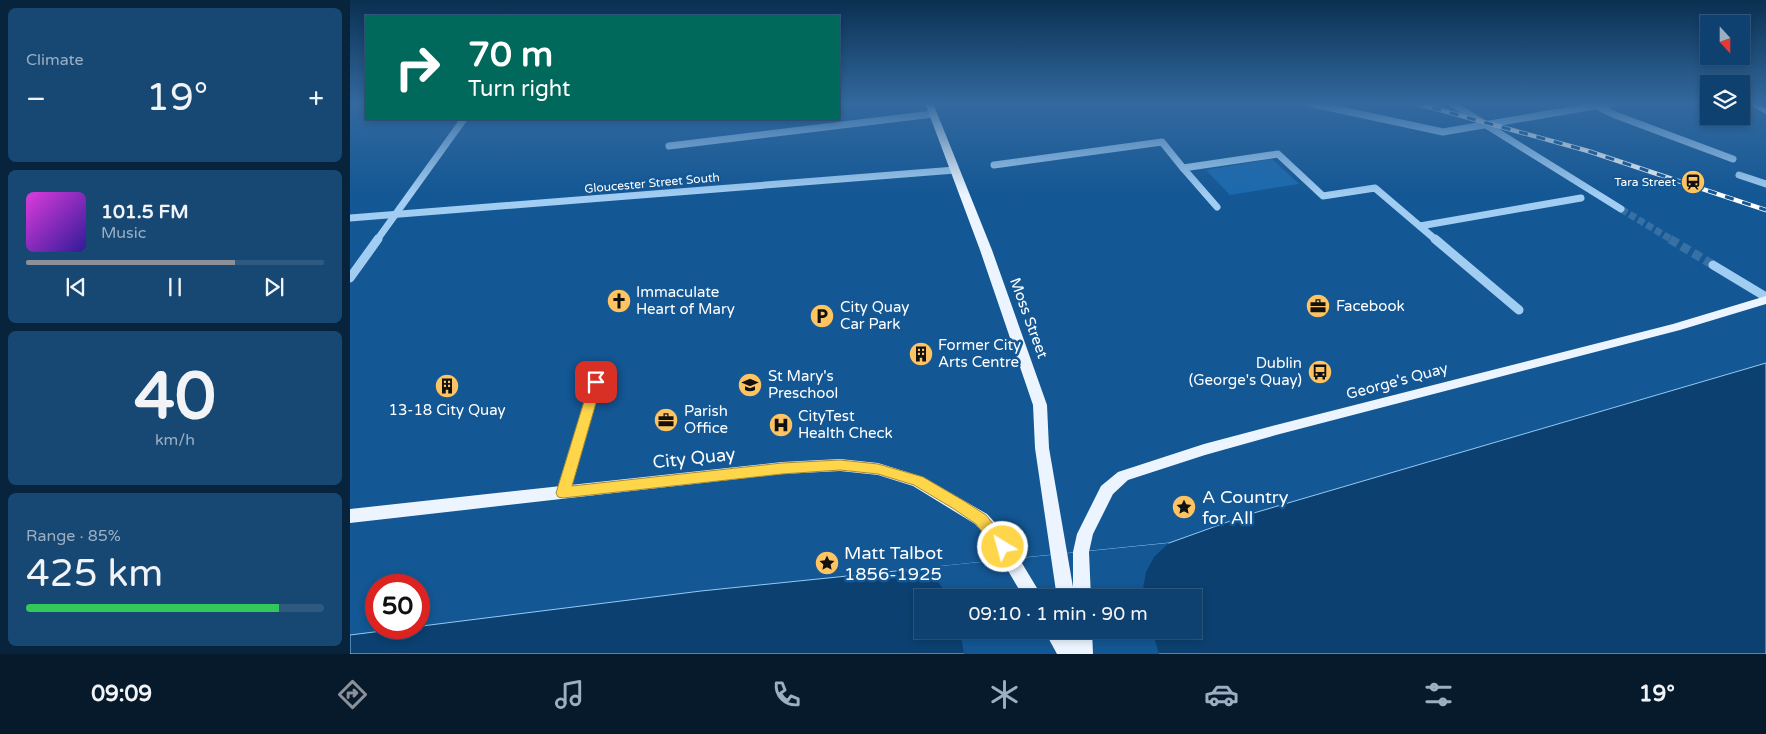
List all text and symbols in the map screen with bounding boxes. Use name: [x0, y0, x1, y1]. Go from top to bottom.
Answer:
north arrow: [1700, 15, 1750, 65]
map controls: [1700, 15, 1750, 125]
text: 70 m: [468, 34, 553, 76]
icon: right: [385, 35, 450, 100]
text: Climate: [26, 50, 84, 70]
text: 19°: [146, 75, 208, 121]
button: layers: [1700, 75, 1750, 125]
text: Turn right: [468, 76, 570, 102]
text: −: [26, 82, 46, 116]
text: +: [308, 82, 324, 116]
station icon: Tara Street: [1680, 169, 1706, 195]
street label: Gloucester Street South: [584, 170, 720, 196]
place label: Tara Street: [1614, 175, 1676, 189]
text: 101.5 FM: [101, 201, 189, 223]
text: Music: [101, 223, 146, 243]
icon: previous: [62, 273, 90, 301]
icon: pause: [161, 273, 189, 301]
icon: next: [260, 273, 288, 301]
street label: Moss Street: [1006, 275, 1052, 361]
place label: Immaculate Heart of Mary: [636, 283, 735, 318]
church icon: Immaculate Heart of Mary: [606, 288, 632, 314]
office icon: Facebook: [1305, 293, 1331, 319]
place label: Facebook: [1336, 297, 1405, 315]
place label: City Quay Car Park: [840, 298, 909, 333]
parking icon: City Quay Car Park: [809, 303, 835, 329]
place label: Former City Arts Centre: [938, 336, 1021, 371]
building icon: Former City Arts Centre: [908, 341, 934, 367]
place label: Dublin (George's Quay): [1189, 354, 1302, 389]
text: 40: [134, 358, 216, 437]
bus stop icon: Dublin (George's Quay): [1307, 359, 1333, 385]
street label: George's Quay: [1344, 359, 1450, 403]
pin: [575, 361, 617, 403]
place label: St Mary's Preschool: [768, 367, 838, 402]
icon: arrive: [582, 368, 610, 396]
school or university icon: St Mary's Preschool: [737, 372, 763, 398]
building icon: 13-18 City Quay: [434, 373, 460, 399]
place label: 13-18 City Quay: [388, 401, 506, 419]
place label: Parish Office: [684, 402, 728, 437]
office icon: Parish Office: [653, 407, 679, 433]
place label: CityTest Health Check: [798, 407, 893, 442]
hospital icon: CityTest Health Check: [768, 412, 794, 438]
text: km/h: [155, 430, 195, 450]
street label: City Quay: [651, 443, 737, 473]
place label: A Country for All: [1202, 486, 1289, 529]
place icon: A Country for All: [1171, 494, 1197, 520]
position arrow: [976, 520, 1028, 572]
text: Range · 85%: [26, 526, 121, 546]
place label: Matt Talbot 1856-1925: [844, 542, 943, 585]
place icon: Matt Talbot 1856-1925: [814, 550, 840, 576]
text: 425 km: [26, 551, 163, 597]
speed limit sign: 50: [365, 574, 430, 639]
text: 09:10 · 1 min · 90 m: [968, 603, 1148, 625]
icon: directions: [335, 677, 370, 712]
icon: music: [552, 677, 587, 712]
icon: phone: [769, 677, 804, 712]
icon: climate: [987, 677, 1022, 712]
icon: car: [1204, 677, 1239, 712]
icon: filters: [1421, 677, 1456, 712]
text: 09:09: [91, 681, 152, 707]
text: 19°: [1639, 681, 1675, 707]

